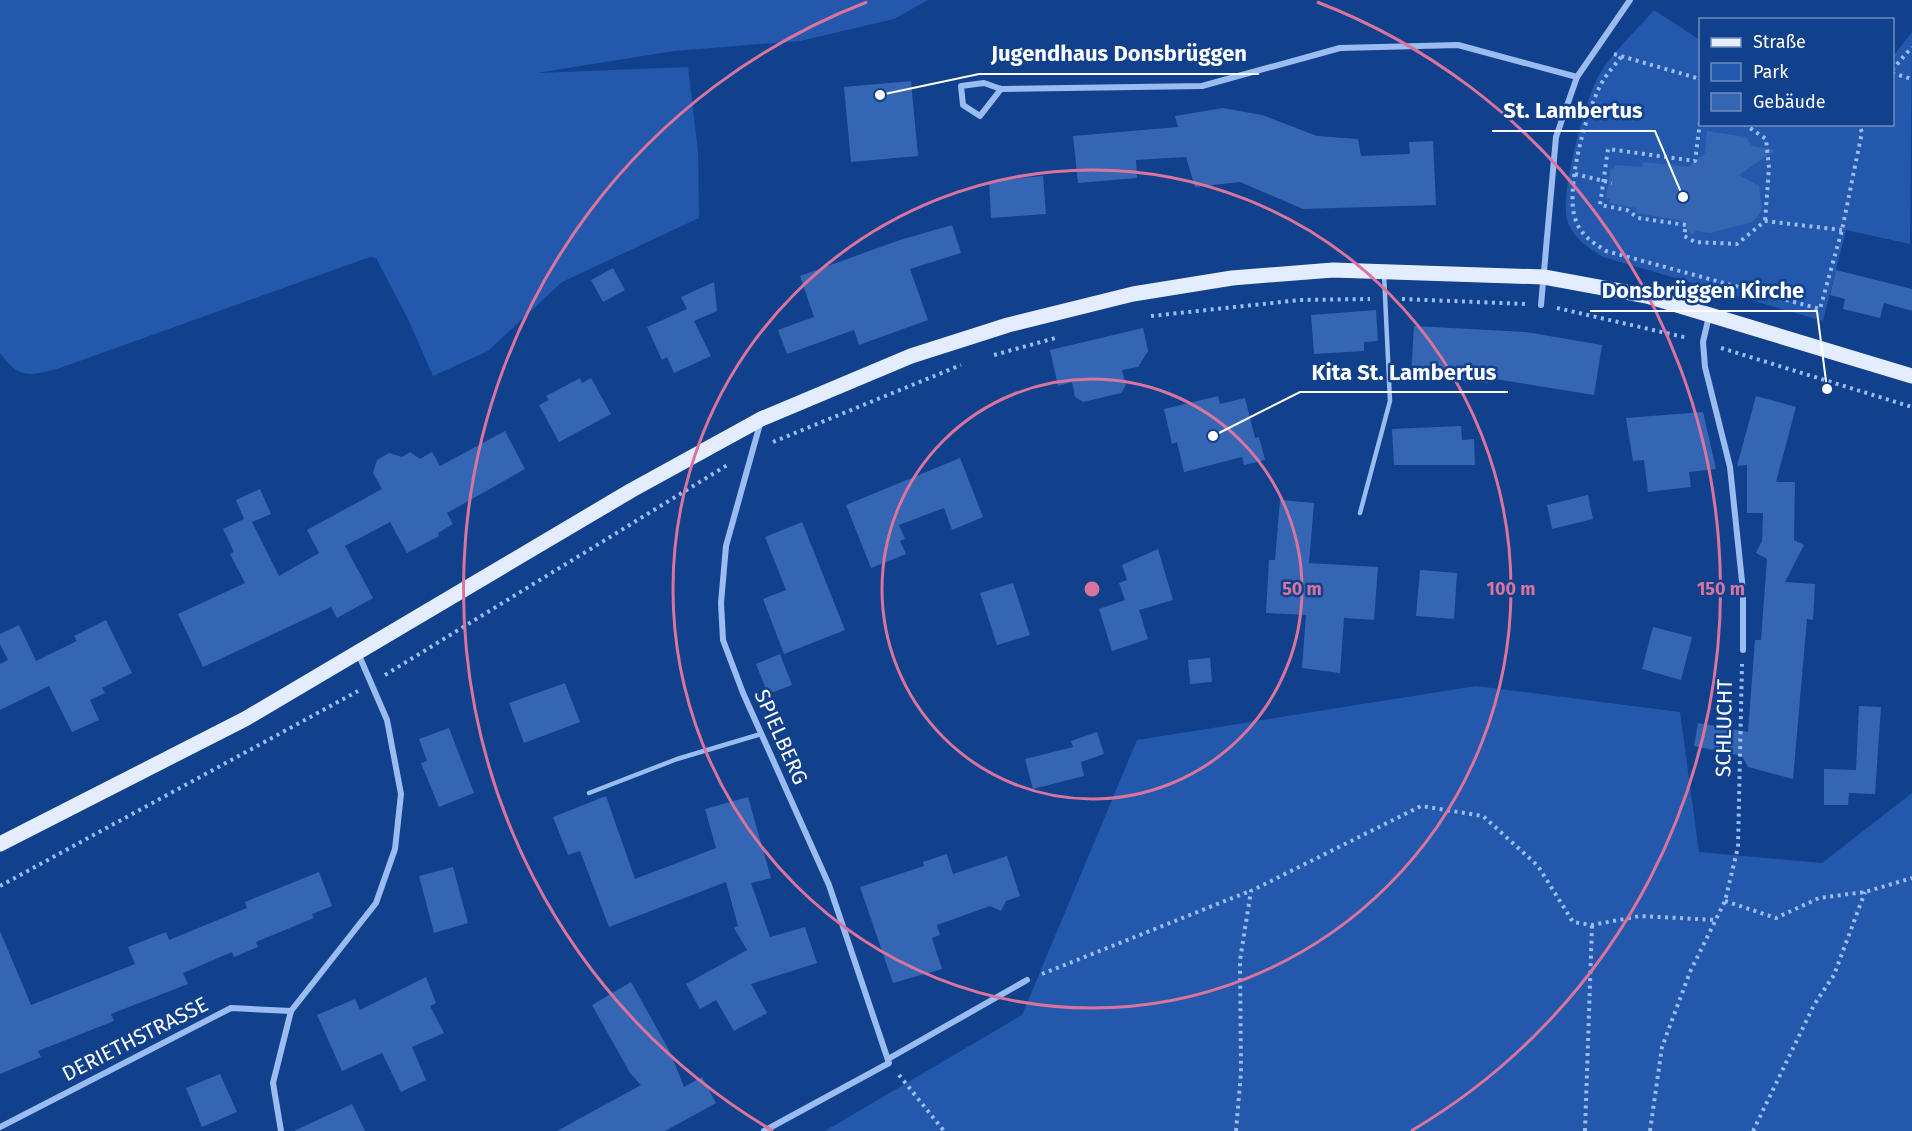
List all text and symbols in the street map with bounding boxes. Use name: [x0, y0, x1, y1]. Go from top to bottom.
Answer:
legend: [1699, 18, 1894, 126]
text: Straße: [1753, 31, 1806, 53]
callout: Jugendhaus Donsbrüggen: [979, 34, 1259, 74]
text: Jugendhaus Donsbrüggen: [990, 40, 1247, 67]
text: Park: [1753, 61, 1789, 83]
callout: St. Lambertus: [1492, 91, 1655, 131]
text: Gebäude: [1753, 91, 1826, 113]
text: St. Lambertus: [1503, 97, 1643, 124]
callout: Donsbrüggen Kirche: [1590, 271, 1817, 311]
text: Donsbrüggen Kirche: [1602, 277, 1804, 304]
callout: Kita St. Lambertus: [1300, 352, 1508, 392]
text: Kita St. Lambertus: [1312, 359, 1497, 386]
text: 50 m: [1282, 578, 1322, 600]
text: 100 m: [1487, 578, 1535, 600]
text: 150 m: [1697, 578, 1745, 600]
centre of rings: [1082, 579, 1102, 599]
street label: SCHLUCHT: [1710, 679, 1738, 777]
street label: SPIELBERG: [749, 685, 813, 789]
street label: DERIETHSTRASSE: [58, 991, 212, 1087]

